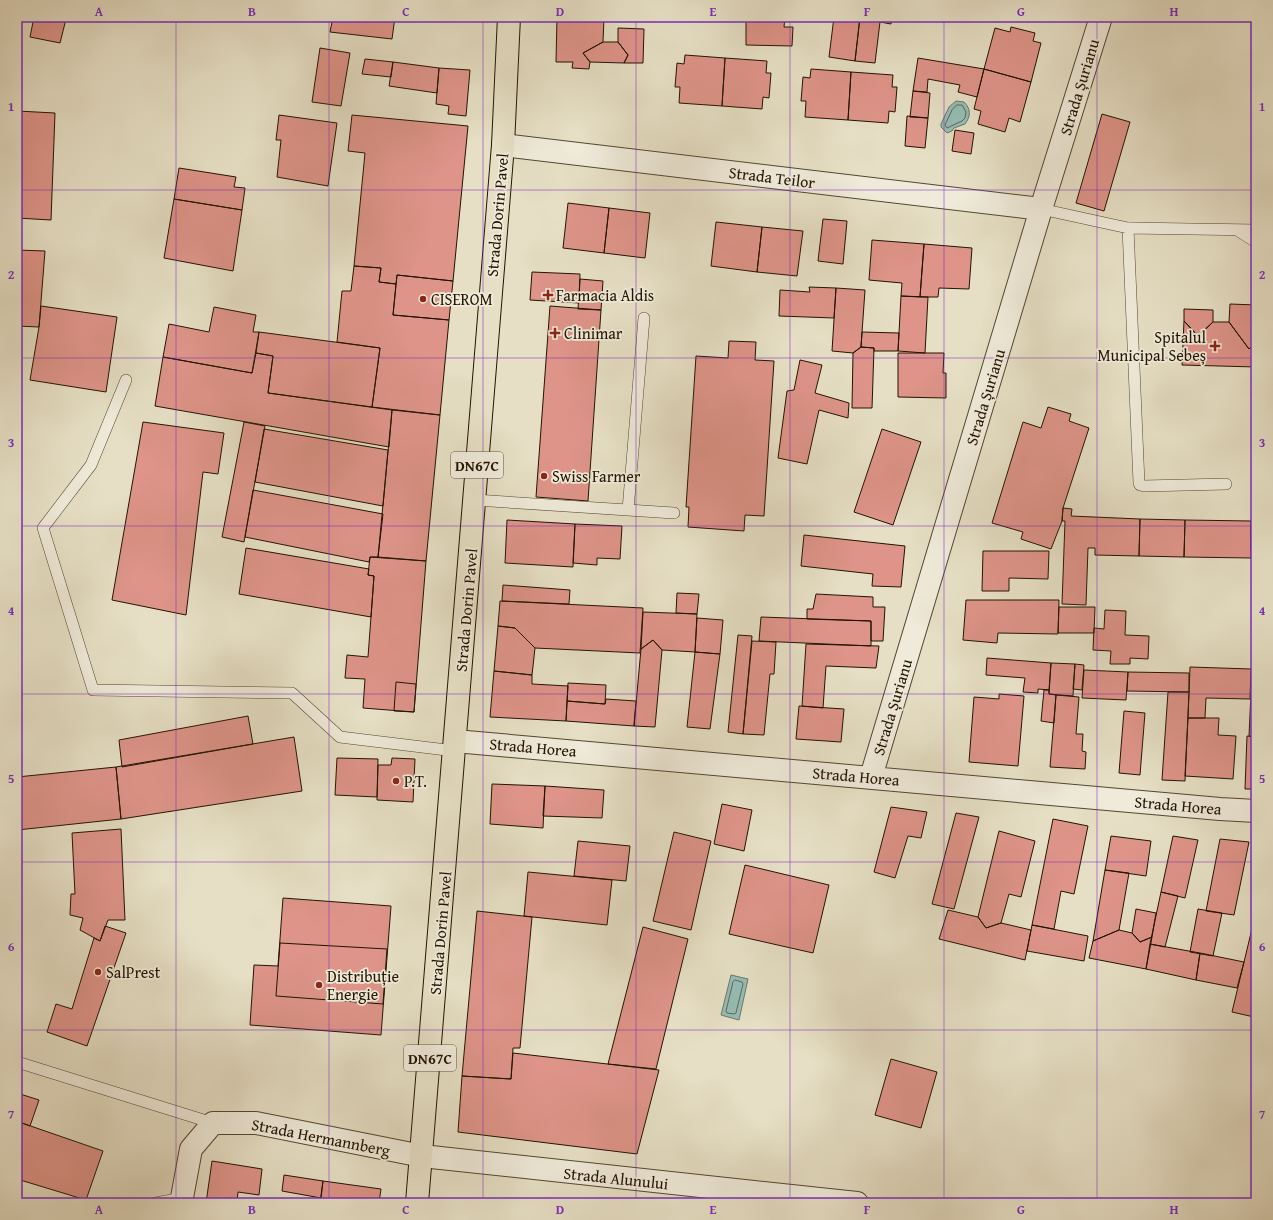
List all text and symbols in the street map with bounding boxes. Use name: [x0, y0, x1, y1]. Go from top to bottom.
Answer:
text: A: [95, 2, 104, 21]
text: B: [248, 2, 256, 21]
text: C: [402, 2, 410, 21]
text: D: [556, 2, 564, 21]
text: E: [710, 2, 717, 21]
text: F: [864, 2, 871, 21]
text: G: [1017, 2, 1025, 21]
text: H: [1169, 2, 1179, 21]
street label: Strada Șurianu: [1053, 35, 1105, 138]
text: 1: [8, 97, 14, 116]
text: 1: [1259, 97, 1265, 116]
street label: Strada Dorin Pavel: [480, 152, 514, 278]
street label: Strada Teilor: [728, 160, 817, 194]
text: 2: [8, 265, 15, 284]
text: 2: [1259, 265, 1266, 284]
place label: Farmacia Aldis: [556, 283, 654, 307]
place label: CISEROM: [431, 287, 493, 311]
marker: Farmacia Aldis: [543, 290, 553, 300]
marker: CISEROM: [418, 294, 428, 304]
place label: Clinimar: [564, 321, 623, 345]
place label: Spitalul Municipal Sebeș: [1097, 325, 1207, 367]
marker: Clinimar: [549, 327, 561, 339]
marker: Spitalul Municipal Sebeș: [1209, 340, 1221, 352]
street label: Strada Șurianu: [959, 345, 1011, 448]
text: 3: [8, 433, 14, 452]
text: 3: [1259, 433, 1265, 452]
road number: DN67C: [451, 452, 503, 478]
place label: Swiss Farmer: [552, 464, 641, 488]
marker: Swiss Farmer: [539, 471, 549, 481]
street label: Strada Dorin Pavel: [449, 547, 483, 673]
text: 4: [8, 601, 15, 620]
text: 4: [1259, 601, 1266, 620]
street label: Strada Șurianu: [866, 655, 918, 758]
street label: Strada Horea: [488, 731, 578, 763]
street label: Strada Horea: [811, 760, 901, 792]
text: 5: [8, 769, 15, 788]
place label: P.T.: [404, 769, 427, 793]
text: 5: [1259, 769, 1266, 788]
marker: P.T.: [391, 776, 401, 786]
street label: Strada Horea: [1133, 789, 1223, 821]
street label: Strada Dorin Pavel: [423, 870, 457, 996]
text: 6: [8, 937, 15, 956]
text: 6: [1259, 937, 1266, 956]
place label: SalPrest: [106, 960, 161, 984]
place label: Distribuție Energie: [327, 964, 399, 1006]
marker: SalPrest: [93, 967, 103, 977]
marker: Distribuție Energie: [314, 980, 324, 990]
road number: DN67C: [404, 1045, 456, 1071]
text: 7: [8, 1105, 15, 1124]
text: 7: [1259, 1105, 1266, 1124]
street label: Strada Hermannberg: [250, 1112, 392, 1162]
street label: Strada Alunului: [562, 1161, 670, 1195]
text: A: [95, 1200, 104, 1219]
text: B: [248, 1200, 256, 1219]
text: C: [402, 1200, 410, 1219]
text: D: [556, 1200, 564, 1219]
text: E: [710, 1200, 717, 1219]
text: F: [864, 1200, 871, 1219]
text: G: [1017, 1200, 1025, 1219]
text: H: [1169, 1200, 1179, 1219]

